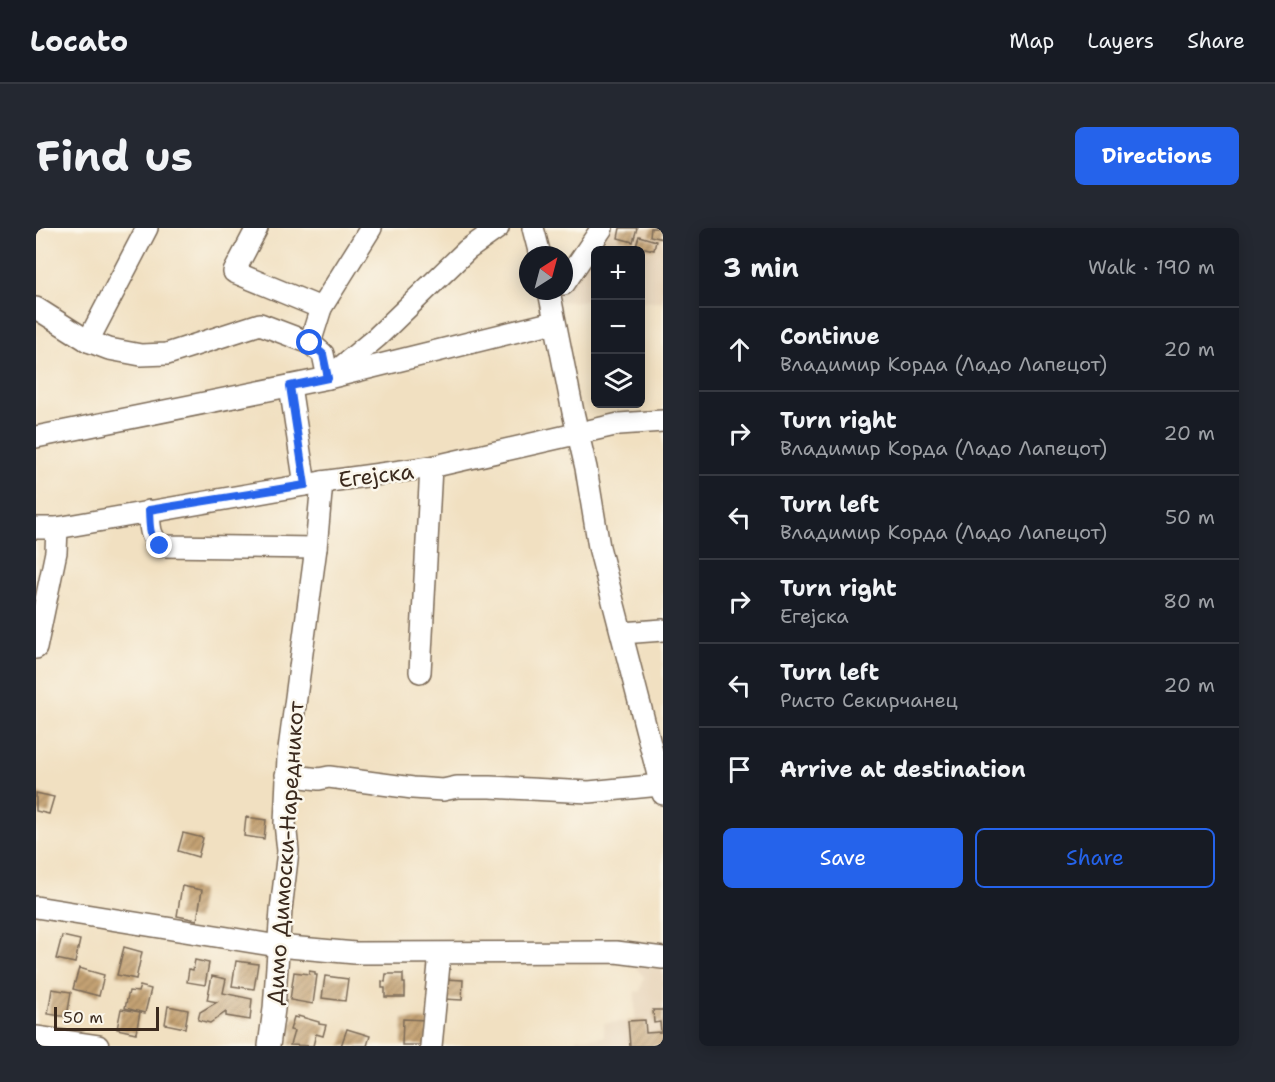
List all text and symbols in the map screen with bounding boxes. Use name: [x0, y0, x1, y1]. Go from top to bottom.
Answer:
text: Locato: [30, 22, 128, 60]
text: Map: [1009, 27, 1054, 55]
text: Layers: [1087, 27, 1154, 55]
text: Share: [1187, 27, 1245, 55]
button: Directions: [1075, 127, 1239, 185]
text: Find us: [36, 128, 193, 184]
north arrow: [519, 246, 573, 300]
map controls: [591, 246, 645, 408]
button: +: [591, 246, 645, 300]
text: 3 min: [723, 250, 799, 285]
text: Walk · 190 m: [1088, 254, 1215, 280]
button: −: [591, 300, 645, 354]
text: Continue: [780, 322, 880, 351]
route start: [296, 329, 322, 355]
icon: ahead: [723, 333, 756, 366]
text: 20 m: [1164, 336, 1215, 362]
text: Владимир Корда (Ладо Лапецот): [780, 351, 1107, 377]
button: layers: [591, 354, 645, 408]
text: Turn right: [780, 406, 897, 435]
icon: right: [723, 417, 756, 450]
text: 20 m: [1164, 420, 1215, 446]
text: Владимир Корда (Ладо Лапецот): [780, 435, 1107, 461]
street label: Егејска: [337, 456, 416, 494]
text: Turn left: [780, 490, 879, 519]
icon: left: [723, 501, 756, 534]
text: 50 m: [1165, 504, 1215, 530]
text: Владимир Корда (Ладо Лапецот): [780, 519, 1107, 545]
route end: [146, 532, 172, 558]
text: Turn right: [780, 574, 897, 603]
icon: right: [723, 585, 756, 618]
text: 80 m: [1163, 588, 1215, 614]
text: Егејска: [780, 603, 849, 629]
text: Turn left: [780, 658, 879, 687]
icon: left: [723, 669, 756, 702]
text: 20 m: [1164, 672, 1215, 698]
text: Ристо Секирчанец: [780, 687, 958, 713]
street label: Димо Димоски-Наредникот: [260, 699, 311, 1006]
icon: arrive: [723, 753, 756, 786]
text: Arrive at destination: [780, 755, 1026, 784]
button: Save: [723, 828, 963, 888]
button: Share: [975, 828, 1215, 888]
scale bar: [54, 1004, 159, 1032]
text: 50 m: [63, 1007, 103, 1028]

